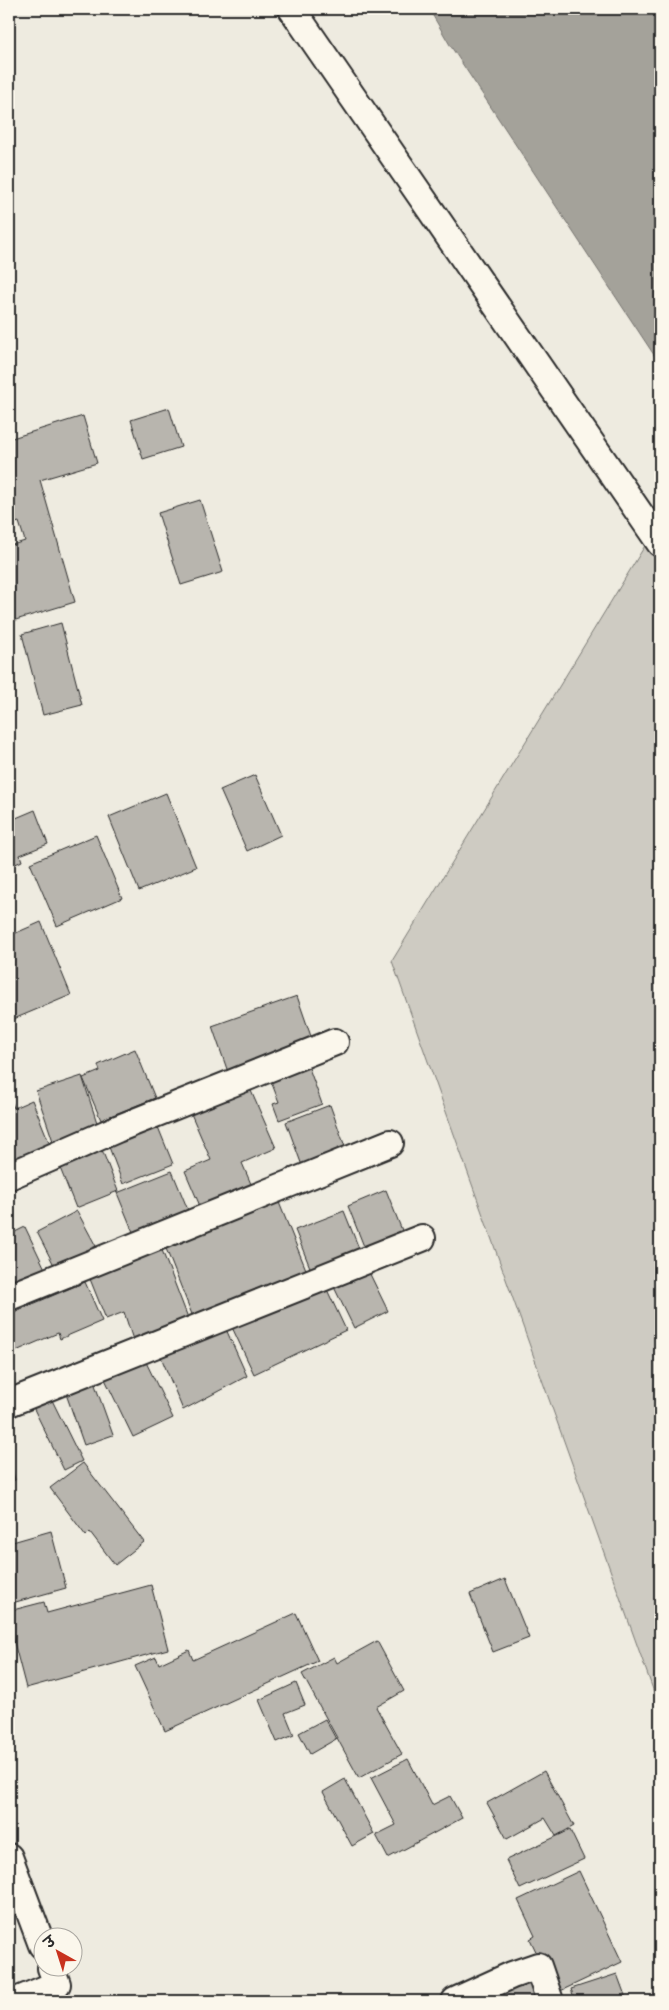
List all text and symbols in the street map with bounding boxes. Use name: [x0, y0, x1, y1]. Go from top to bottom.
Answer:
north arrow: [32, 1928, 82, 1978]
text: उ: [40, 1932, 61, 1954]

